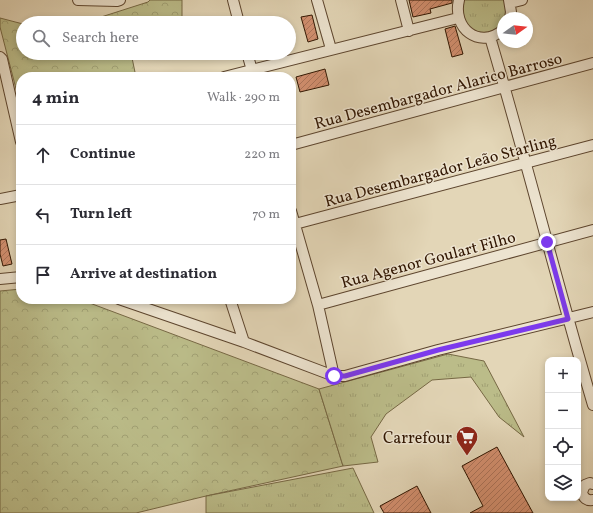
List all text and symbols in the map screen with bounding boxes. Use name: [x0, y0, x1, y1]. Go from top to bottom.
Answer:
north arrow: [497, 12, 533, 48]
search box: [16, 16, 296, 60]
icon: search: [30, 27, 52, 49]
text: Search here: [62, 28, 139, 49]
street label: Rua Desembargador Alarico Barroso: [312, 48, 565, 136]
text: 4 min: [32, 87, 79, 110]
text: Walk · 290 m: [207, 89, 280, 107]
street label: Rua Desembargador Leão Starling: [322, 130, 559, 213]
icon: ahead: [32, 144, 54, 166]
text: Continue: [70, 144, 135, 165]
text: 220 m: [244, 146, 280, 164]
icon: left: [32, 204, 54, 226]
text: Turn left: [70, 204, 132, 225]
text: 70 m: [252, 206, 280, 224]
street label: Rua Agenor Goulart Filho: [339, 227, 518, 295]
route end: [538, 233, 556, 251]
icon: arrive: [32, 264, 54, 286]
text: Arrive at destination: [70, 264, 217, 285]
map controls: [545, 357, 581, 501]
button: +: [545, 357, 581, 393]
route start: [325, 367, 343, 385]
button: −: [545, 393, 581, 429]
supermarket icon: Carrefour: [454, 424, 480, 457]
place label: Carrefour: [383, 428, 452, 450]
button: locate: [545, 429, 581, 465]
button: layers: [545, 465, 581, 501]

